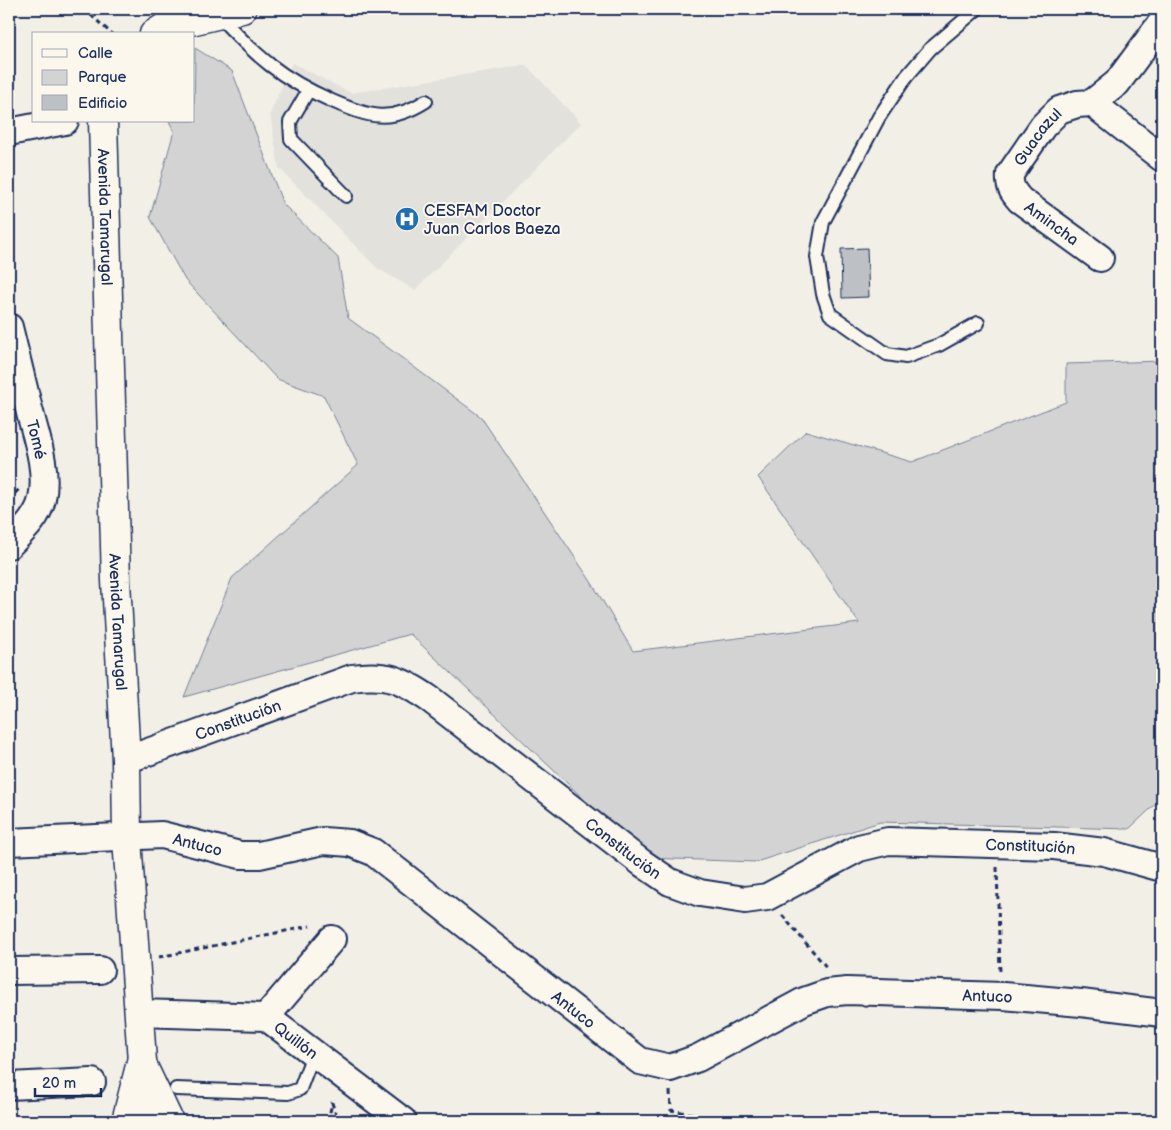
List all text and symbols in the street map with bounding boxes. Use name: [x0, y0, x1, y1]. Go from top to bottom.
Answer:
legend: [32, 32, 195, 122]
text: Calle: [78, 44, 113, 63]
text: Parque: [78, 68, 127, 87]
text: Edificio: [78, 94, 127, 113]
street label: Guacazul: [1010, 105, 1066, 170]
street label: Avenida Tamarugal: [93, 148, 116, 286]
street label: Amincha: [1020, 198, 1082, 250]
place label: CESFAM Doctor Juan Carlos Baeza: [424, 202, 561, 239]
hospital icon: CESFAM Doctor Juan Carlos Baeza: [394, 206, 420, 232]
street label: Tomé: [21, 418, 50, 461]
street label: Avenida Tamarugal: [104, 553, 130, 691]
street label: Constitución: [193, 696, 284, 745]
street label: Constitución: [581, 815, 664, 884]
street label: Antuco: [171, 830, 224, 861]
street label: Constitución: [985, 836, 1076, 860]
street label: Antuco: [547, 987, 599, 1033]
street label: Antuco: [962, 987, 1013, 1008]
street label: Quillón: [270, 1018, 321, 1064]
scale bar: [35, 1065, 101, 1097]
text: 20 m: [42, 1074, 76, 1093]

